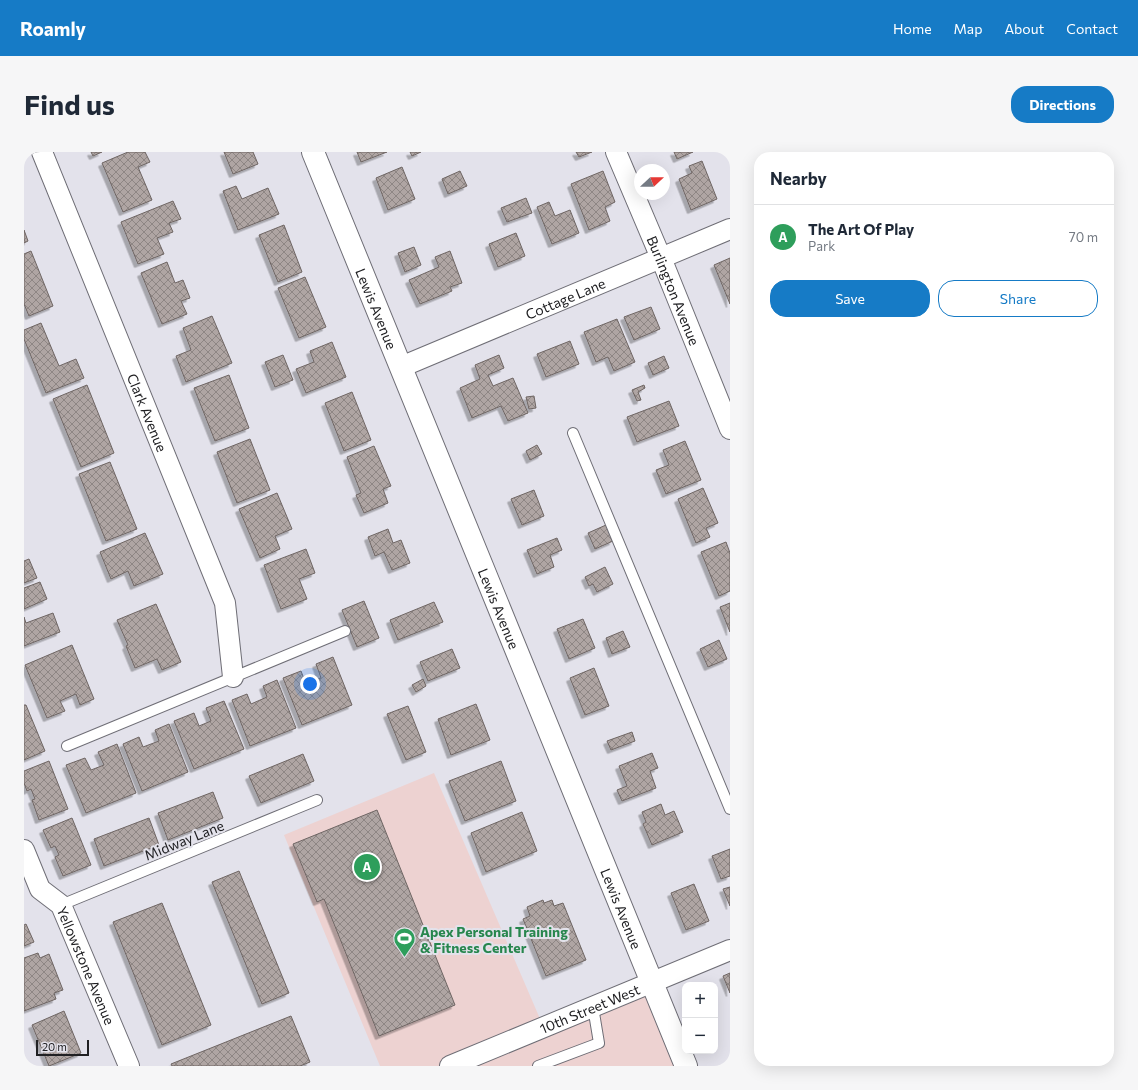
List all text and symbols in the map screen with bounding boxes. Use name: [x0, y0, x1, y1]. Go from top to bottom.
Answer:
text: Roamly: [20, 17, 86, 40]
text: Home: [893, 20, 932, 37]
text: Map: [954, 20, 982, 37]
text: About: [1004, 20, 1044, 37]
text: Contact: [1066, 20, 1118, 37]
button: Directions: [1011, 86, 1114, 123]
text: Find us: [24, 87, 115, 121]
north arrow: [634, 164, 670, 200]
text: Nearby: [770, 168, 827, 189]
text: The Art Of Play: [808, 220, 914, 238]
text: A: [778, 229, 788, 245]
text: 70 m: [1069, 229, 1098, 245]
street label: Burlington Avenue: [644, 233, 704, 348]
text: Park: [808, 238, 835, 254]
street label: Lewis Avenue: [353, 266, 401, 351]
street label: Cottage Lane: [523, 274, 608, 322]
button: Save: [770, 280, 930, 317]
button: Share: [938, 280, 1098, 317]
street label: Clark Avenue: [124, 371, 171, 454]
street label: Lewis Avenue: [475, 566, 523, 651]
your location: [300, 674, 320, 694]
street label: Midway Lane: [142, 816, 226, 864]
pin: A: [354, 852, 380, 882]
street label: Lewis Avenue: [598, 865, 646, 951]
street label: Yellowstone Avenue: [54, 904, 119, 1027]
place label: Apex Personal Training & Fitness Center: [420, 923, 568, 956]
sports icon: Apex Personal Training & Fitness Center: [391, 926, 417, 959]
street label: 10th Street West: [537, 980, 642, 1036]
map controls: [682, 982, 718, 1054]
button: +: [682, 982, 718, 1018]
button: −: [682, 1018, 718, 1054]
scale bar: [36, 1038, 89, 1057]
text: 20 m: [42, 1040, 67, 1053]

